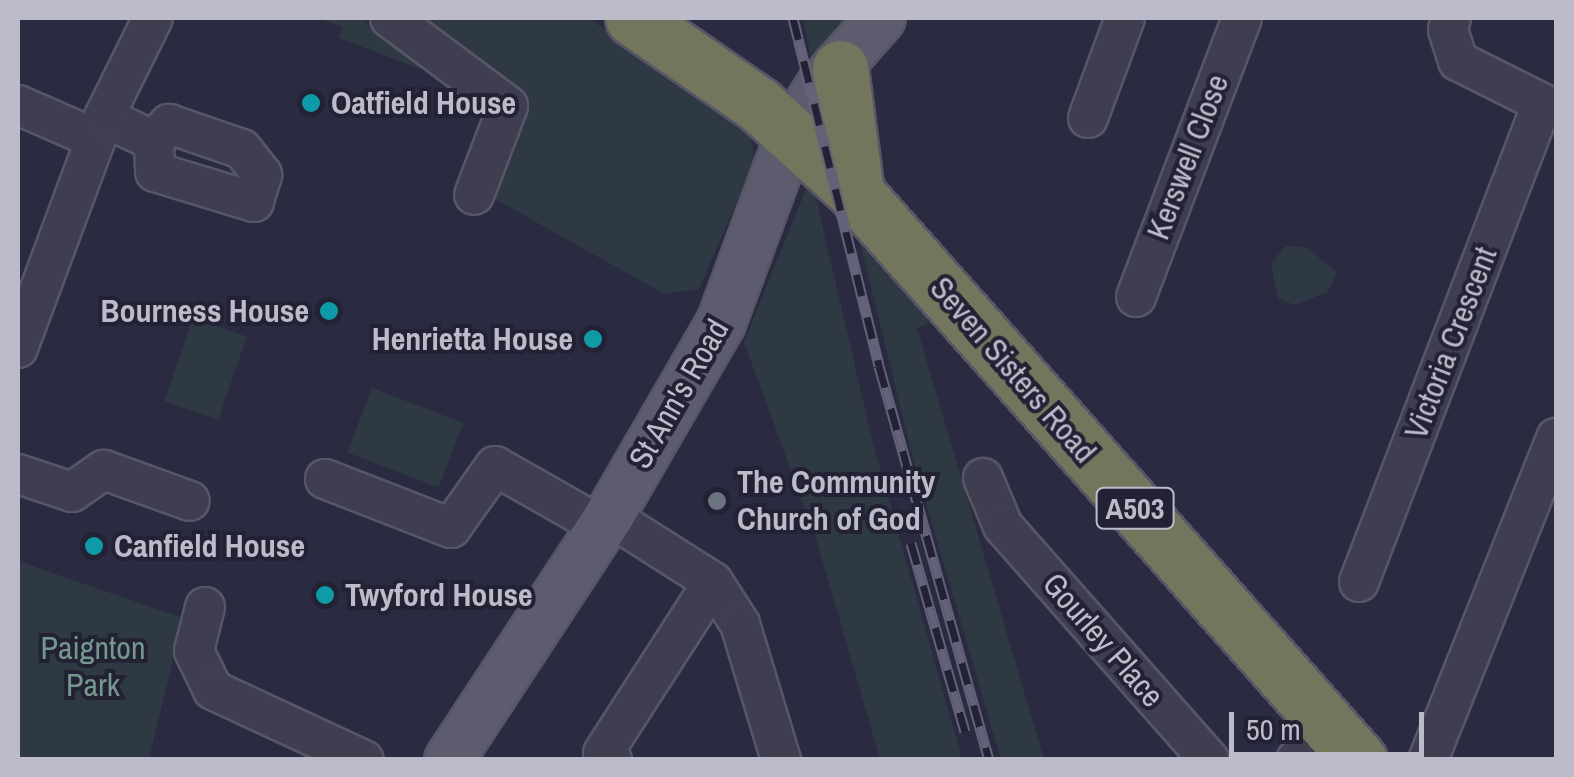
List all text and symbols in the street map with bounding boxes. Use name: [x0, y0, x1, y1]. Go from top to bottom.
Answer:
street label: Kerswell Close: [1139, 69, 1237, 245]
place label: Oatfield House: [331, 84, 516, 122]
marker: Oatfield House: [300, 92, 322, 114]
street label: Victoria Crescent: [1397, 242, 1505, 444]
street label: Seven Sisters Road: [922, 269, 1104, 471]
place label: Bourness House: [100, 292, 309, 330]
marker: Bourness House: [318, 300, 340, 322]
street label: St Ann's Road: [621, 312, 737, 476]
place label: Henrietta House: [372, 320, 573, 358]
marker: Henrietta House: [582, 328, 604, 350]
place label: The Community Church of God: [737, 464, 935, 539]
road number: A503: [1095, 483, 1175, 533]
marker: The Community Church of God: [706, 490, 728, 512]
place label: Canfield House: [114, 527, 305, 565]
marker: Canfield House: [83, 535, 105, 557]
street label: Gourley Place: [1034, 565, 1172, 715]
place label: Twyford House: [345, 576, 533, 614]
marker: Twyford House: [314, 584, 336, 606]
park label: Paignton Park: [40, 630, 146, 705]
scale bar: [1234, 692, 1429, 754]
text: 50 m: [1246, 709, 1301, 749]

